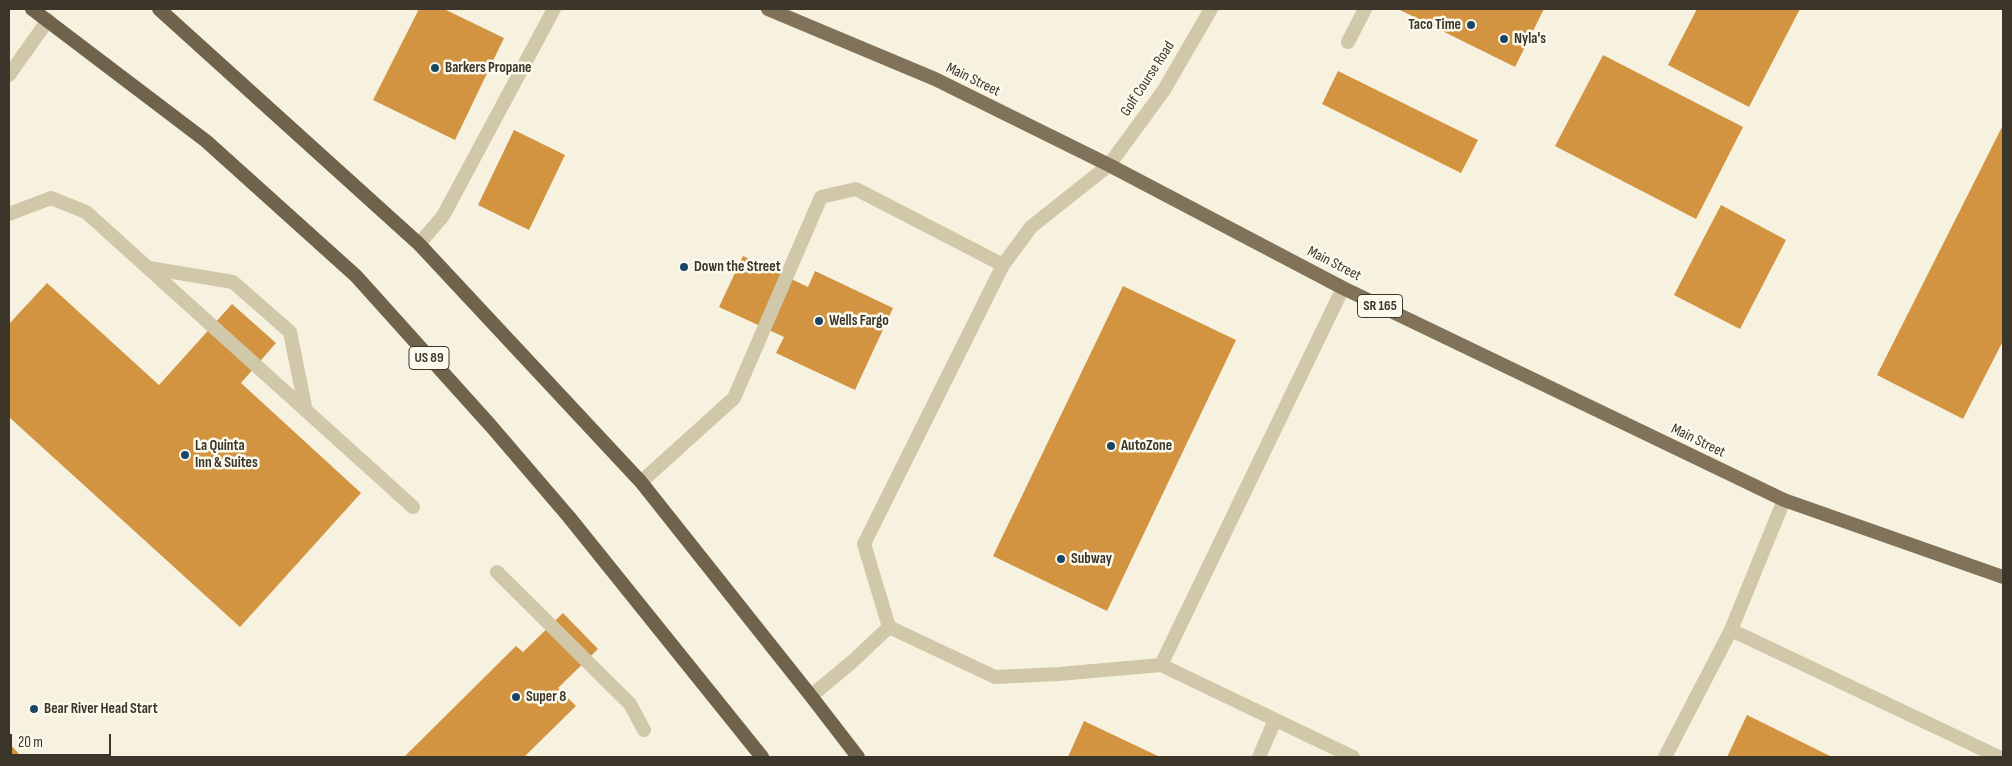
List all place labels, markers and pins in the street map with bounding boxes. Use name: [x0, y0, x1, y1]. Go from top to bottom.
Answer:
place label: Taco Time: [1408, 16, 1461, 34]
marker: Taco Time: [1465, 19, 1477, 31]
place label: Nyla's: [1514, 30, 1546, 48]
marker: Nyla's: [1498, 33, 1510, 45]
place label: Barkers Propane: [445, 59, 531, 77]
marker: Barkers Propane: [429, 62, 441, 74]
place label: Down the Street: [694, 258, 781, 276]
marker: Down the Street: [678, 261, 690, 273]
place label: Wells Fargo: [829, 312, 889, 330]
marker: Wells Fargo: [813, 315, 825, 327]
place label: La Quinta Inn & Suites: [195, 437, 258, 472]
place label: AutoZone: [1121, 437, 1172, 455]
marker: AutoZone: [1105, 440, 1117, 452]
marker: La Quinta Inn & Suites: [179, 449, 191, 461]
place label: Subway: [1071, 550, 1112, 568]
marker: Subway: [1055, 553, 1067, 565]
place label: Super 8: [526, 688, 566, 706]
marker: Super 8: [510, 691, 522, 703]
place label: Bear River Head Start: [44, 700, 158, 718]
marker: Bear River Head Start: [28, 703, 40, 715]

